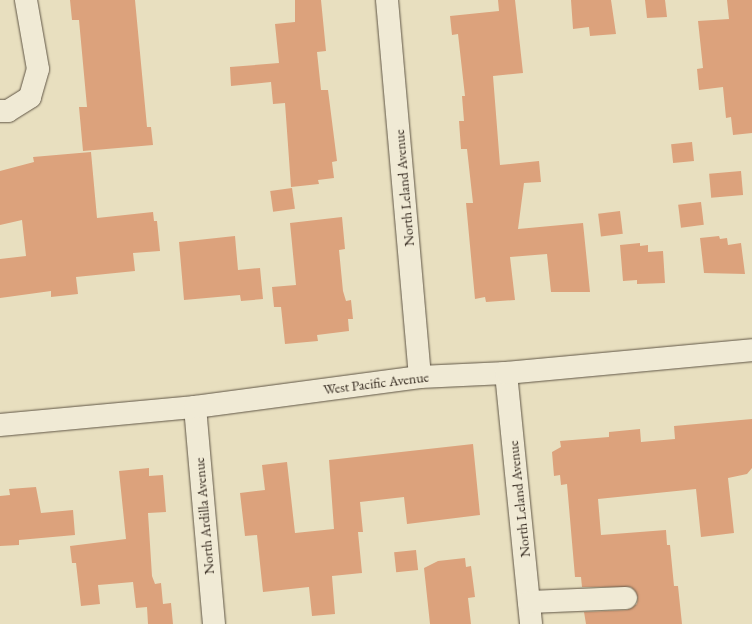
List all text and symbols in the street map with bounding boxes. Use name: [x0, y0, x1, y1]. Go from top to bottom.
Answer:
street label: North Leland Avenue: [391, 129, 417, 247]
street label: West Pacific Avenue: [322, 368, 430, 398]
street label: North Leland Avenue: [505, 440, 533, 558]
street label: North Ardilla Avenue: [191, 457, 217, 575]

